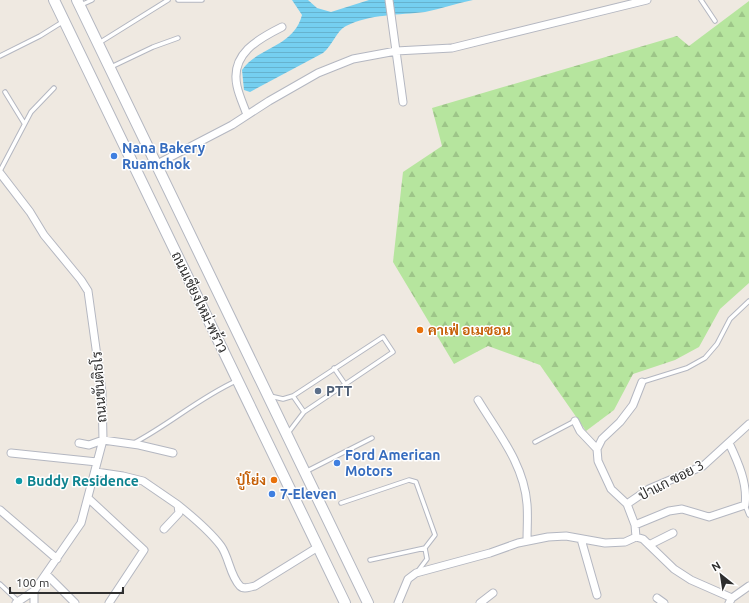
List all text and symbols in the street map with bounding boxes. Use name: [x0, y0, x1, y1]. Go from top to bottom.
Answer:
place label: Nana Bakery Ruamchok: [122, 140, 206, 172]
marker: Nana Bakery Ruamchok: [109, 151, 119, 161]
street label: ถนนเชียงใหม่-พร้าว: [169, 248, 232, 355]
place label: คาเฟ่ อเมซอน: [428, 322, 511, 338]
marker: คาเฟ่ อเมซอน: [415, 325, 425, 335]
street label: ถนนขันติธโร: [89, 351, 109, 423]
place label: PTT: [326, 383, 353, 399]
marker: PTT: [313, 386, 323, 396]
place label: Ford American Motors: [345, 447, 441, 479]
street label: ป่าแก ซอย 3: [636, 457, 706, 503]
marker: Ford American Motors: [332, 458, 342, 468]
place label: ปู่โย่ง: [236, 471, 266, 491]
place label: Buddy Residence: [27, 473, 139, 489]
marker: ปู่โย่ง: [269, 475, 279, 485]
marker: Buddy Residence: [14, 476, 24, 486]
place label: 7-Eleven: [280, 486, 337, 502]
marker: 7-Eleven: [267, 489, 277, 499]
north arrow: [701, 555, 741, 595]
text: N: [709, 559, 723, 574]
scale bar: [10, 569, 123, 595]
text: 100 m: [16, 576, 49, 589]

